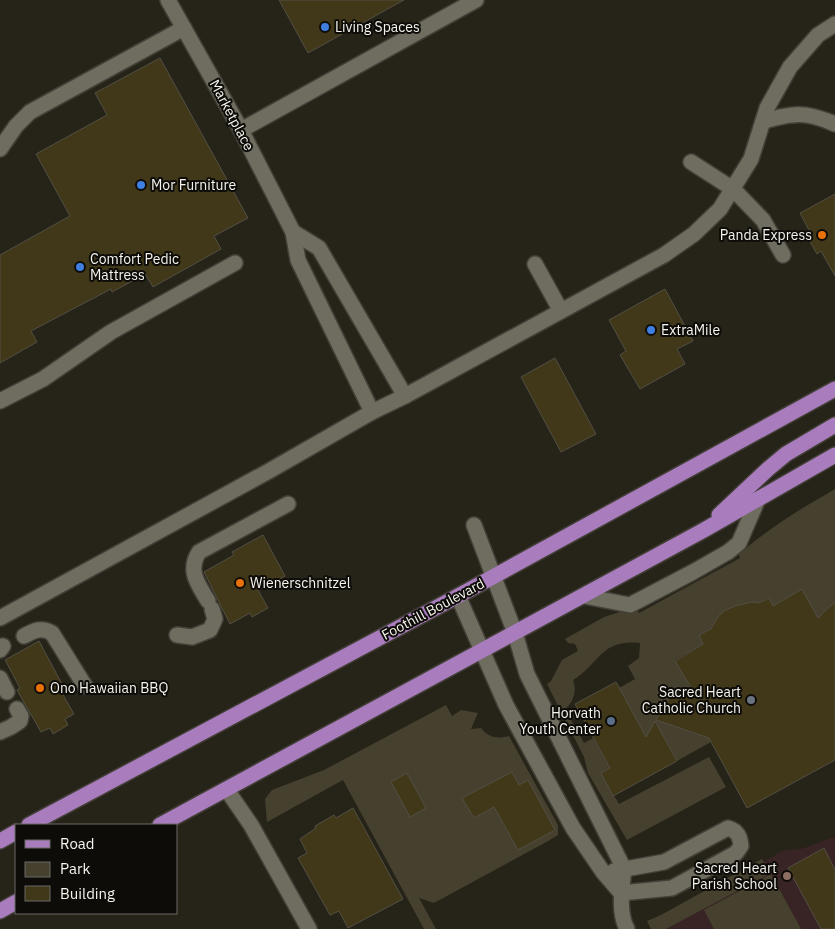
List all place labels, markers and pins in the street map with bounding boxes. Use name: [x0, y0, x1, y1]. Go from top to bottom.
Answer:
place label: Living Spaces: [335, 18, 420, 36]
marker: Living Spaces: [319, 21, 331, 33]
place label: Mor Furniture: [151, 176, 237, 194]
marker: Mor Furniture: [135, 179, 147, 191]
place label: Panda Express: [720, 226, 812, 244]
marker: Panda Express: [816, 229, 828, 241]
place label: Comfort Pedic Mattress: [90, 250, 179, 284]
marker: Comfort Pedic Mattress: [74, 261, 86, 273]
place label: ExtraMile: [661, 321, 720, 339]
marker: ExtraMile: [645, 324, 657, 336]
place label: Wienerschnitzel: [250, 574, 351, 592]
marker: Wienerschnitzel: [234, 577, 246, 589]
place label: Ono Hawaiian BBQ: [50, 679, 168, 697]
marker: Ono Hawaiian BBQ: [34, 682, 46, 694]
place label: Sacred Heart Catholic Church: [642, 683, 741, 717]
marker: Sacred Heart Catholic Church: [745, 694, 757, 706]
place label: Horvath Youth Center: [519, 704, 601, 738]
marker: Horvath Youth Center: [605, 715, 617, 727]
place label: Sacred Heart Parish School: [692, 859, 777, 893]
marker: Sacred Heart Parish School: [781, 870, 793, 882]

